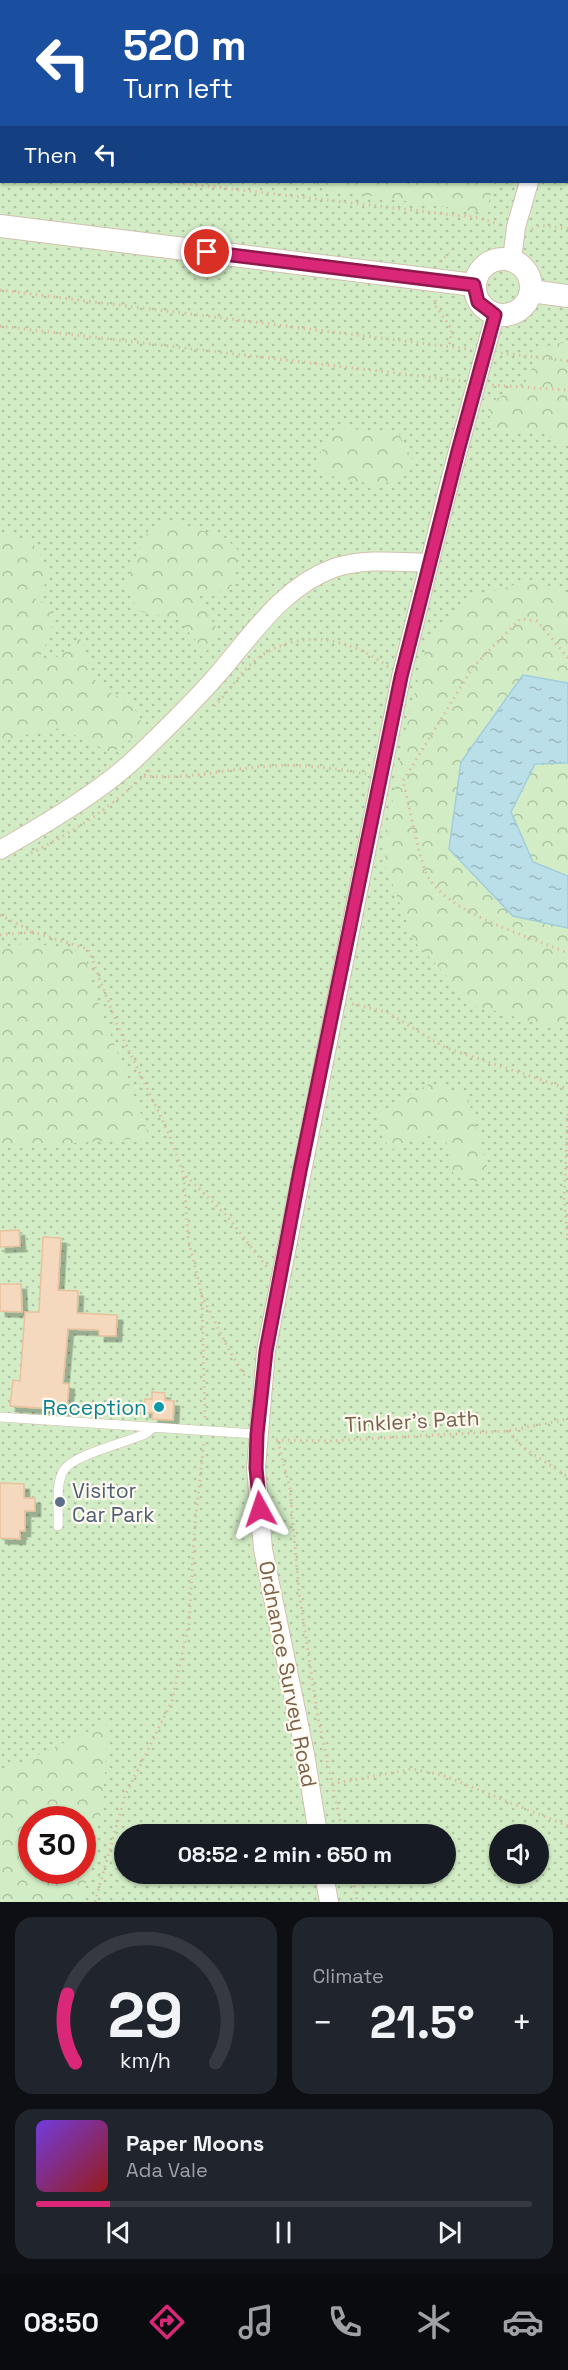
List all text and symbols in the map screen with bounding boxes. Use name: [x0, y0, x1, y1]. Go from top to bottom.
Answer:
text: 520 m: [123, 19, 247, 72]
icon: left: [24, 24, 102, 102]
text: Turn left: [123, 71, 233, 106]
icon: left: [89, 138, 122, 171]
text: Then: [24, 141, 77, 169]
pin: [181, 226, 232, 277]
icon: arrive: [190, 235, 223, 268]
place label: Reception: [43, 1394, 147, 1421]
marker: Reception: [152, 1400, 166, 1414]
street label: Tinkler's Path: [344, 1404, 480, 1438]
place label: Visitor Car Park: [72, 1477, 155, 1528]
position arrow: [228, 1477, 292, 1541]
marker: Visitor Car Park: [53, 1495, 67, 1509]
street label: Ordnance Survey Road: [253, 1559, 323, 1789]
speed limit sign: 30: [18, 1806, 96, 1884]
map controls: [489, 1824, 549, 1884]
button: sound: [489, 1824, 549, 1884]
text: 08:52 · 2 min · 650 m: [178, 1840, 392, 1868]
text: Climate: [313, 1963, 384, 1989]
text: 29: [108, 1976, 183, 2055]
text: 21.5°: [370, 1994, 475, 2051]
text: −: [313, 2002, 333, 2044]
text: +: [512, 2002, 532, 2044]
text: km/h: [120, 2047, 171, 2074]
text: Paper Moons: [126, 2129, 264, 2157]
text: Ada Vale: [126, 2157, 208, 2183]
icon: previous: [102, 2216, 135, 2249]
icon: pause: [267, 2216, 300, 2249]
icon: next: [433, 2216, 466, 2249]
icon: directions: [146, 2301, 188, 2343]
icon: music: [235, 2301, 277, 2343]
icon: phone: [324, 2301, 366, 2343]
icon: climate: [413, 2301, 455, 2343]
icon: car: [502, 2301, 544, 2343]
text: 08:50: [24, 2305, 99, 2340]

